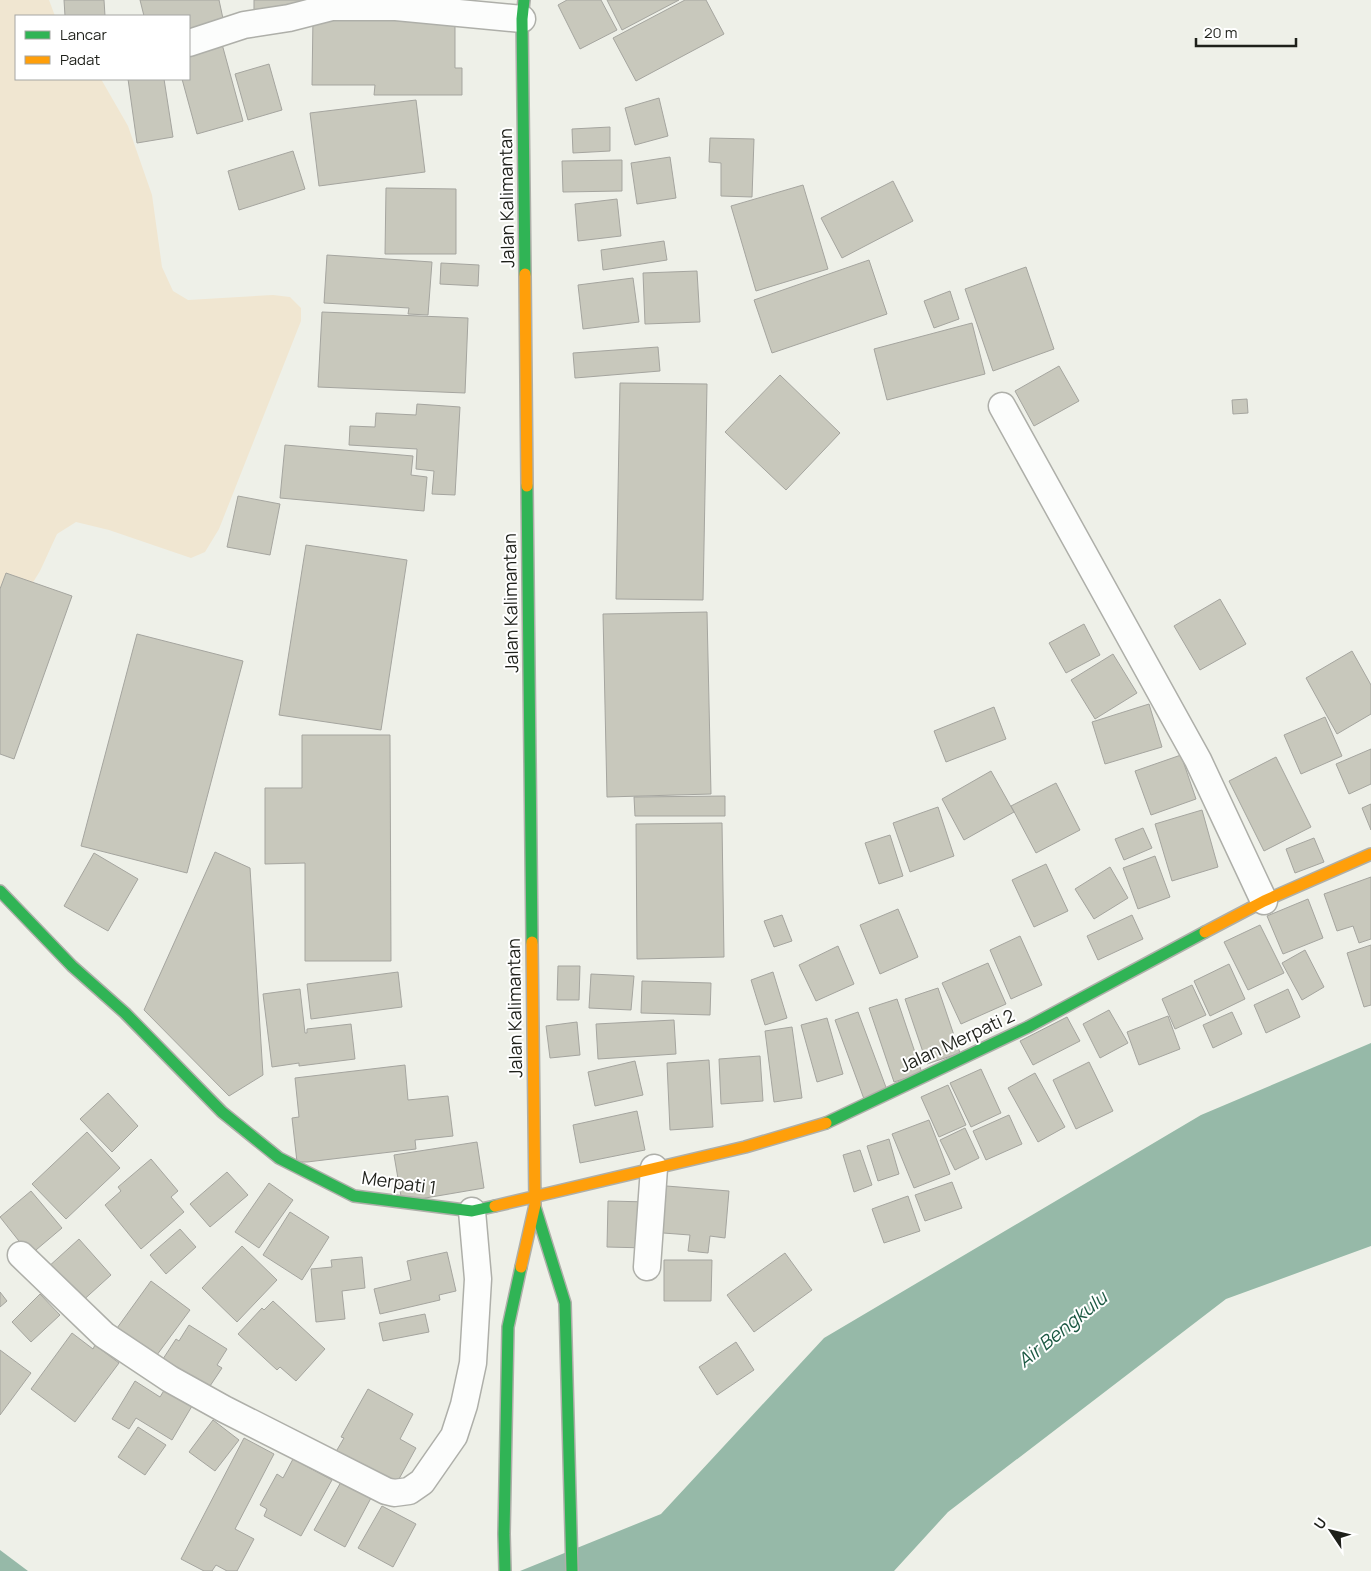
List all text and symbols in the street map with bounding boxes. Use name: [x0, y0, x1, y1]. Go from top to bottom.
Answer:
legend: [15, 15, 190, 80]
scale bar: [1196, 15, 1296, 47]
text: 20 m: [1204, 22, 1237, 43]
text: Lancar: [60, 24, 107, 45]
text: Padat: [60, 49, 100, 70]
street label: Jalan Kalimantan: [493, 128, 519, 268]
street label: Jalan Kalimantan: [497, 533, 523, 673]
street label: Jalan Kalimantan: [501, 938, 527, 1078]
street label: Jalan Merpati 2: [895, 1003, 1018, 1077]
street label: Merpati 1: [360, 1165, 438, 1199]
water label: Air Bengkulu: [1012, 1284, 1114, 1373]
north arrow: [1306, 1506, 1356, 1556]
text: U: [1309, 1514, 1331, 1533]

